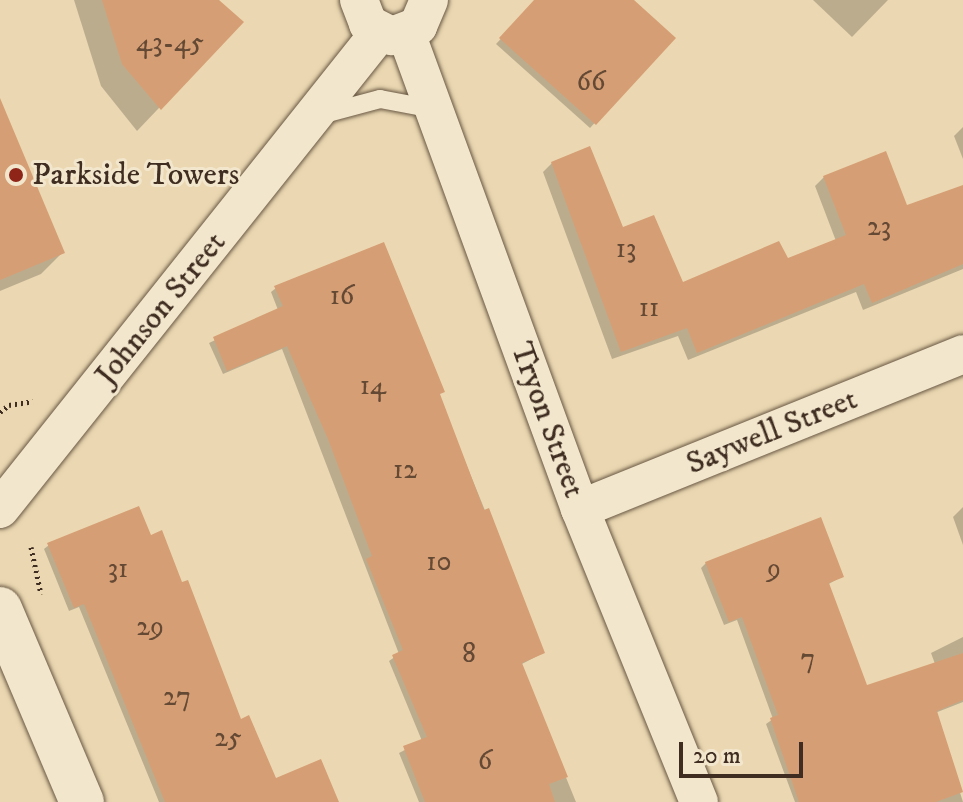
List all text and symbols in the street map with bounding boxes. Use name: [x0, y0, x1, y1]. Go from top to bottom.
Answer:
house number: 43-45: [136, 26, 204, 60]
house number: 66: [576, 65, 606, 99]
place label: Parkside Towers: [32, 156, 239, 194]
marker: Parkside Towers: [7, 166, 25, 184]
house number: 23: [867, 210, 891, 244]
street label: Johnson Street: [87, 224, 235, 394]
house number: 13: [616, 232, 636, 266]
house number: 16: [330, 279, 354, 313]
house number: 11: [639, 291, 659, 325]
street label: Tryon Street: [501, 337, 593, 503]
house number: 14: [360, 369, 386, 403]
street label: Saywell Street: [681, 380, 863, 484]
house number: 12: [393, 453, 417, 487]
house number: 10: [426, 545, 452, 579]
house number: 31: [108, 552, 128, 586]
house number: 9: [767, 552, 781, 586]
house number: 29: [136, 610, 164, 644]
house number: 8: [462, 637, 476, 671]
house number: 7: [801, 642, 815, 676]
house number: 27: [163, 680, 191, 714]
house number: 25: [214, 721, 242, 755]
scale bar: [683, 726, 807, 776]
text: 20 m: [693, 741, 741, 771]
house number: 6: [478, 744, 492, 778]

